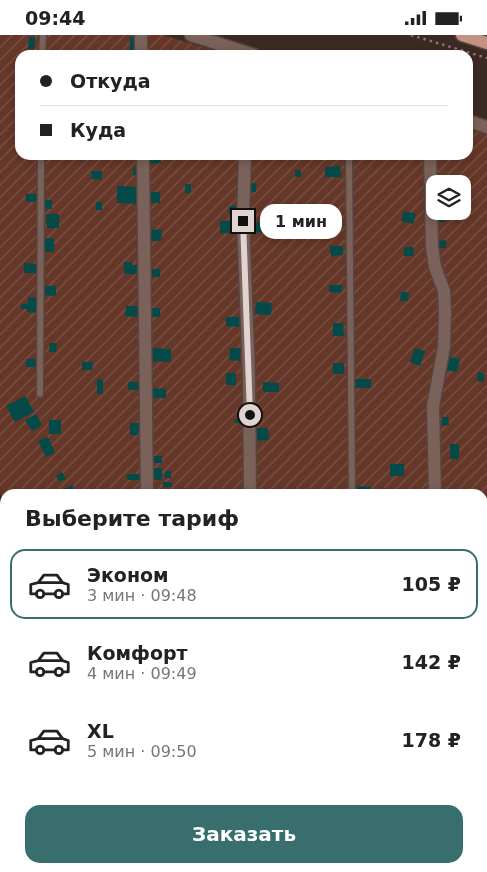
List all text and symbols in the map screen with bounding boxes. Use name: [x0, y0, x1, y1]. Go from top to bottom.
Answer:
text: 09:44: [25, 7, 85, 29]
text: Откуда: [70, 70, 151, 92]
text: Куда: [70, 119, 126, 141]
map controls: [426, 175, 471, 220]
button: layers: [426, 175, 471, 220]
callout: 1 мин: [260, 203, 343, 239]
route end: [232, 210, 254, 232]
text: 1 мин: [275, 212, 327, 231]
route start: [239, 404, 261, 426]
text: Выберите тариф: [25, 506, 239, 531]
icon: car: [27, 562, 72, 607]
text: Эконом: [87, 564, 169, 586]
text: 105 ₽: [402, 573, 461, 595]
text: 3 мин · 09:48: [87, 586, 197, 605]
icon: car: [27, 640, 72, 685]
text: Комфорт: [87, 642, 188, 664]
text: 142 ₽: [402, 651, 461, 673]
text: 4 мин · 09:49: [87, 664, 197, 683]
icon: car: [27, 718, 72, 763]
text: XL: [87, 720, 114, 742]
text: 178 ₽: [402, 729, 461, 751]
text: 5 мин · 09:50: [87, 742, 197, 761]
button: Заказать: [25, 805, 463, 863]

